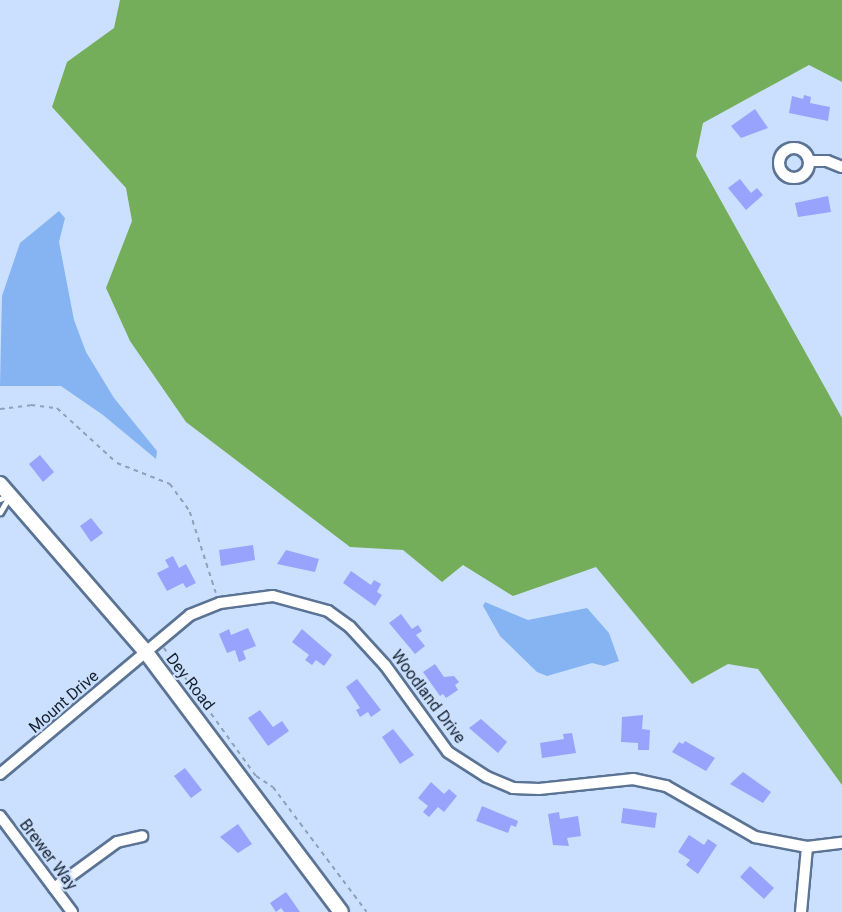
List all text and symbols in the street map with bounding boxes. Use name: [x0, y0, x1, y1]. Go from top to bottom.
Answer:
street label: Woodland Drive: [387, 647, 469, 747]
street label: Dey Road: [162, 650, 218, 714]
street label: Mount Drive: [25, 667, 103, 737]
street label: Brewer Way: [15, 816, 81, 894]

